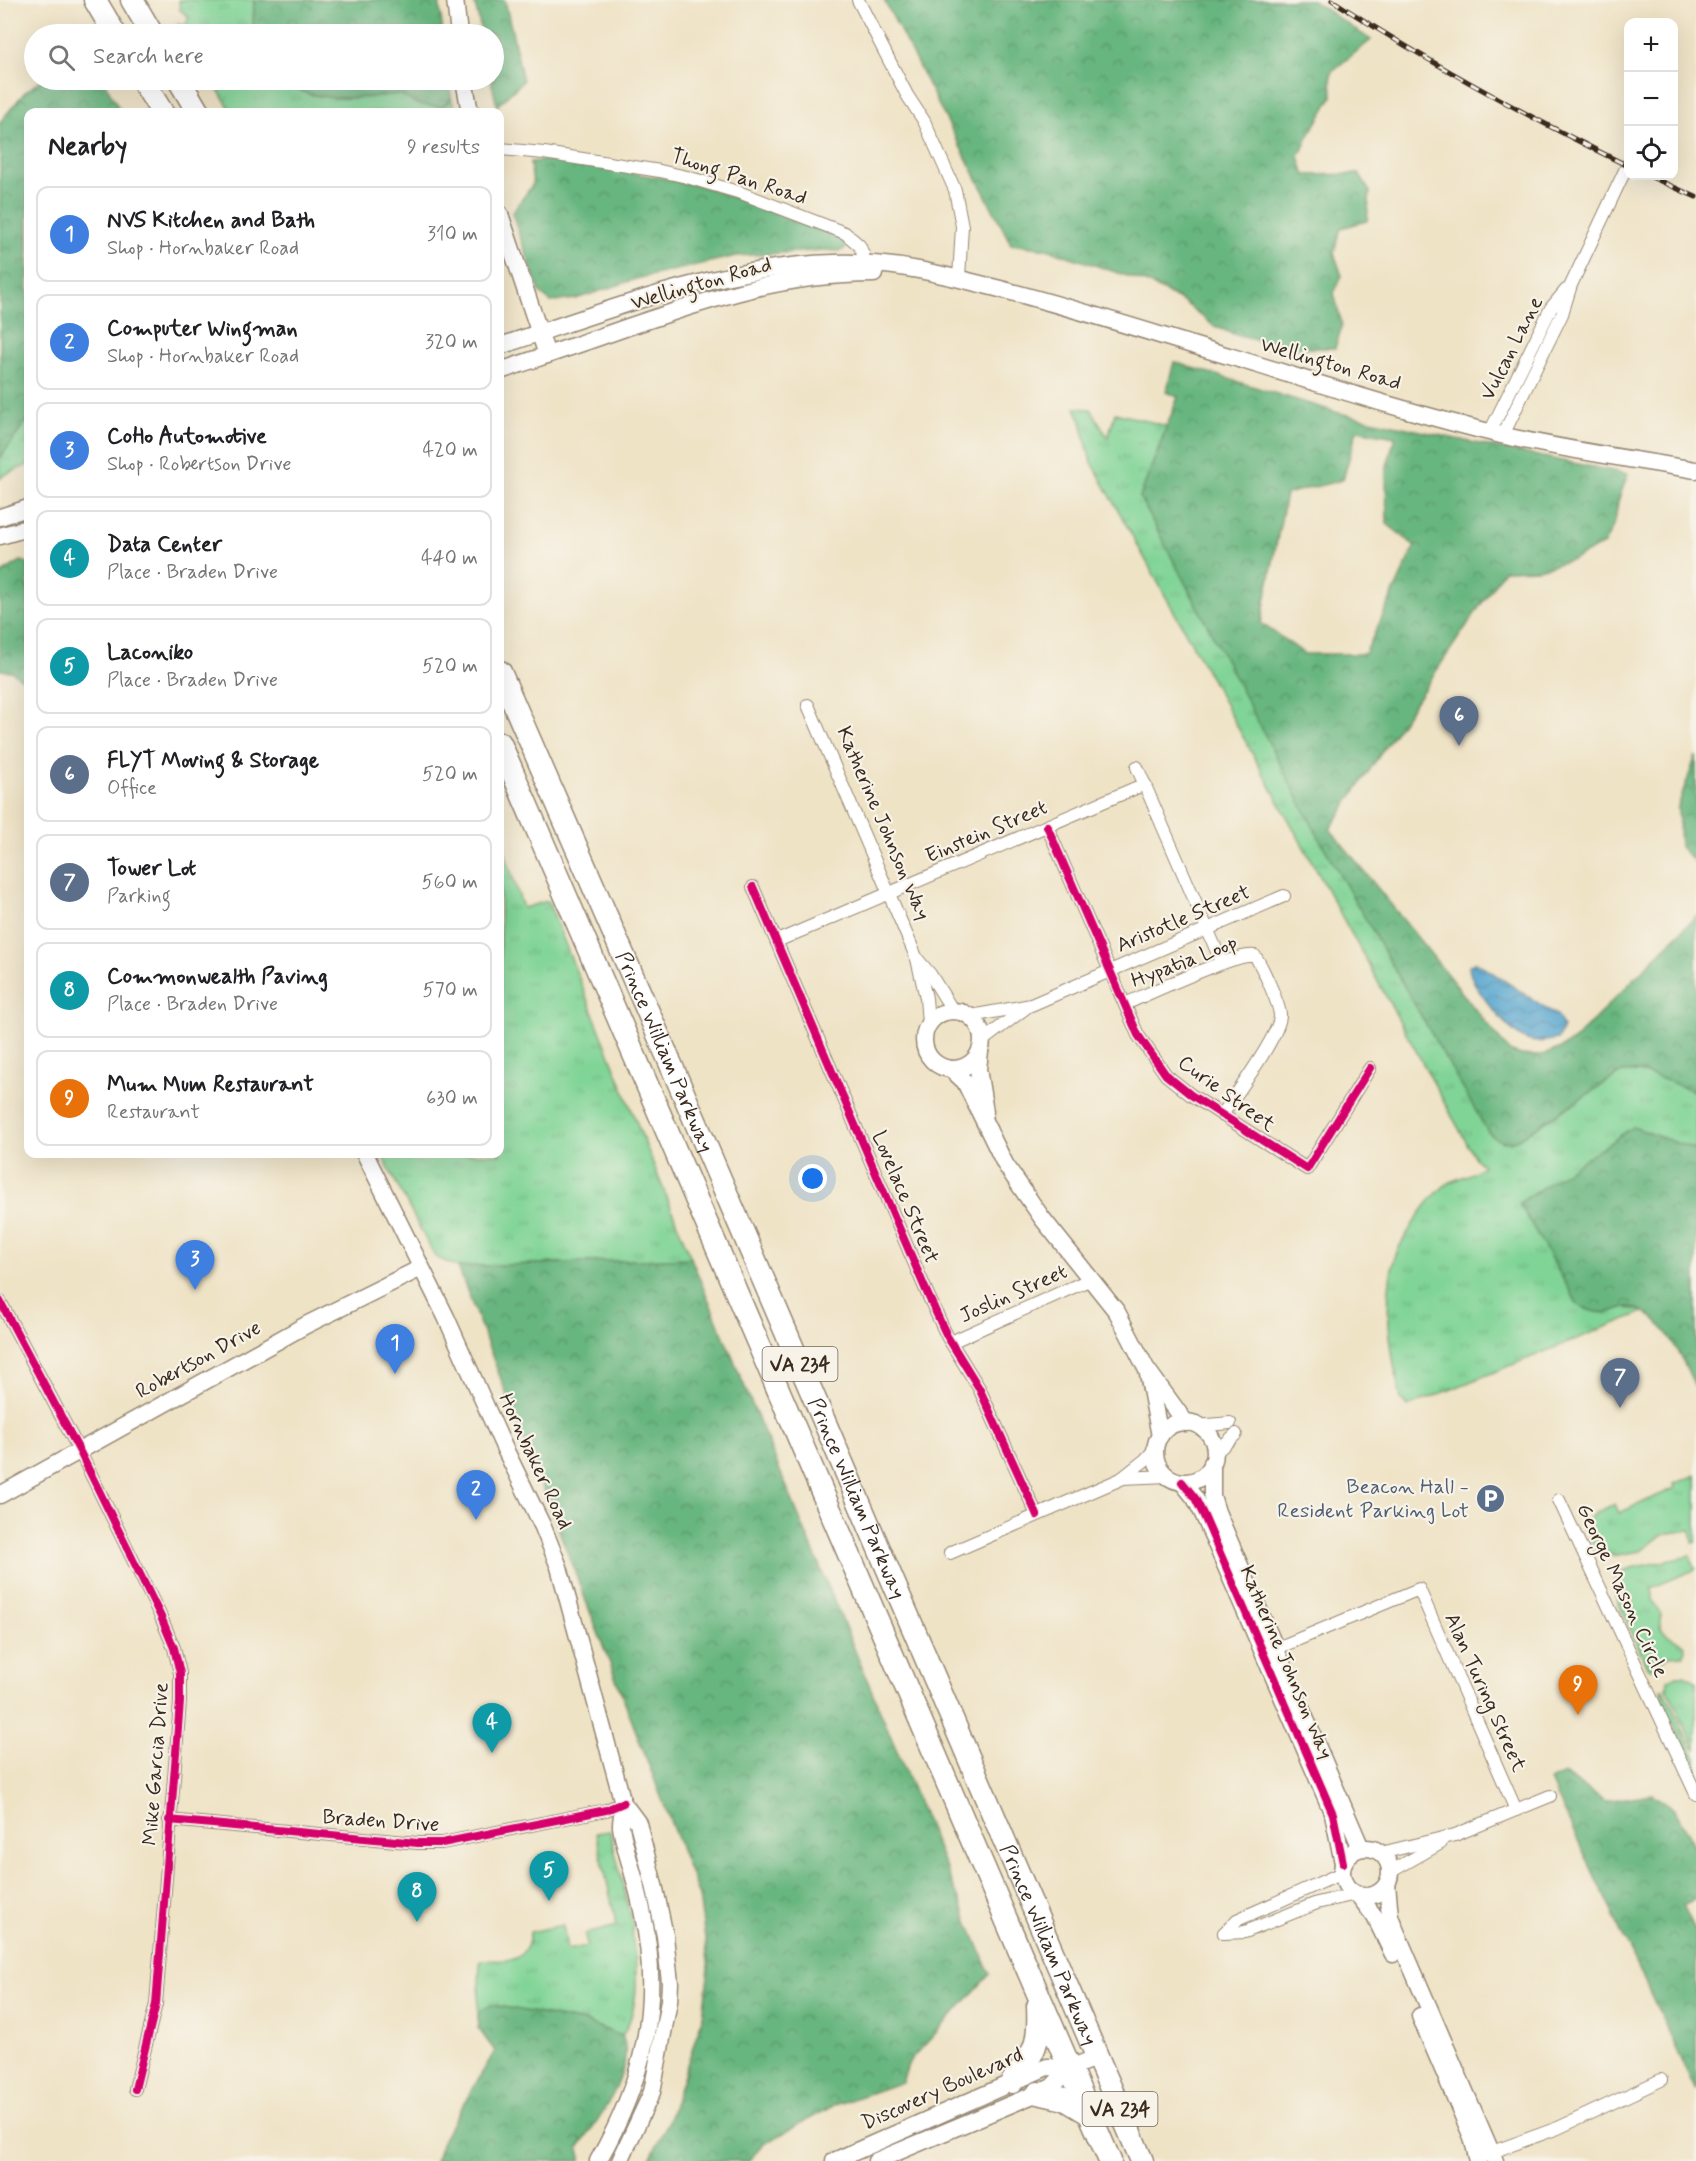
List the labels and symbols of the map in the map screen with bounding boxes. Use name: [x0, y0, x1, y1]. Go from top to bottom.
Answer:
street label: Thong Pan Road: [666, 142, 810, 214]
street label: Wellington Road: [628, 250, 775, 319]
street label: Vulcan Lane: [1474, 292, 1550, 405]
street label: Wellington Road: [1257, 330, 1404, 399]
pin: 6: [1440, 696, 1478, 746]
street label: Katherine Johnson Way: [830, 722, 937, 925]
street label: Einstein Street: [921, 794, 1052, 870]
street label: Aristotle Street: [1112, 878, 1255, 960]
street label: Hypatia Loop: [1127, 929, 1242, 995]
street label: Prince William Parkway: [608, 947, 720, 1157]
street label: Curie Street: [1172, 1049, 1281, 1139]
street label: Lovelace Street: [865, 1127, 946, 1268]
your location: [798, 1164, 827, 1193]
pin: 3: [176, 1240, 214, 1290]
street label: Joslin Street: [955, 1258, 1072, 1330]
street label: Robertson Drive: [131, 1314, 266, 1406]
pin: 1: [376, 1324, 414, 1374]
road number: VA 234: [762, 1347, 838, 1381]
pin: 7: [1600, 1358, 1640, 1408]
street label: Hornbaker Road: [491, 1389, 579, 1534]
street label: Prince William Parkway: [801, 1394, 912, 1603]
pin: 2: [456, 1470, 496, 1520]
place label: Beacon Hall - Resident Parking Lot: [1277, 1473, 1469, 1525]
parking icon: Beacon Hall - Resident Parking Lot: [1474, 1482, 1506, 1514]
street label: George Mason Circle: [1568, 1499, 1675, 1683]
street label: Katherine Johnson Way: [1233, 1561, 1340, 1764]
street label: Alan Turing Street: [1437, 1609, 1533, 1777]
pin: 9: [1558, 1666, 1598, 1715]
street label: Mike Garcia Drive: [136, 1682, 176, 1847]
pin: 4: [472, 1704, 512, 1753]
street label: Braden Drive: [321, 1803, 440, 1839]
street label: Prince William Parkway: [993, 1840, 1104, 2050]
pin: 5: [530, 1852, 568, 1901]
pin: 8: [398, 1872, 436, 1922]
street label: Discovery Boulevard: [857, 2041, 1028, 2137]
road number: VA 234: [1082, 2092, 1158, 2126]

